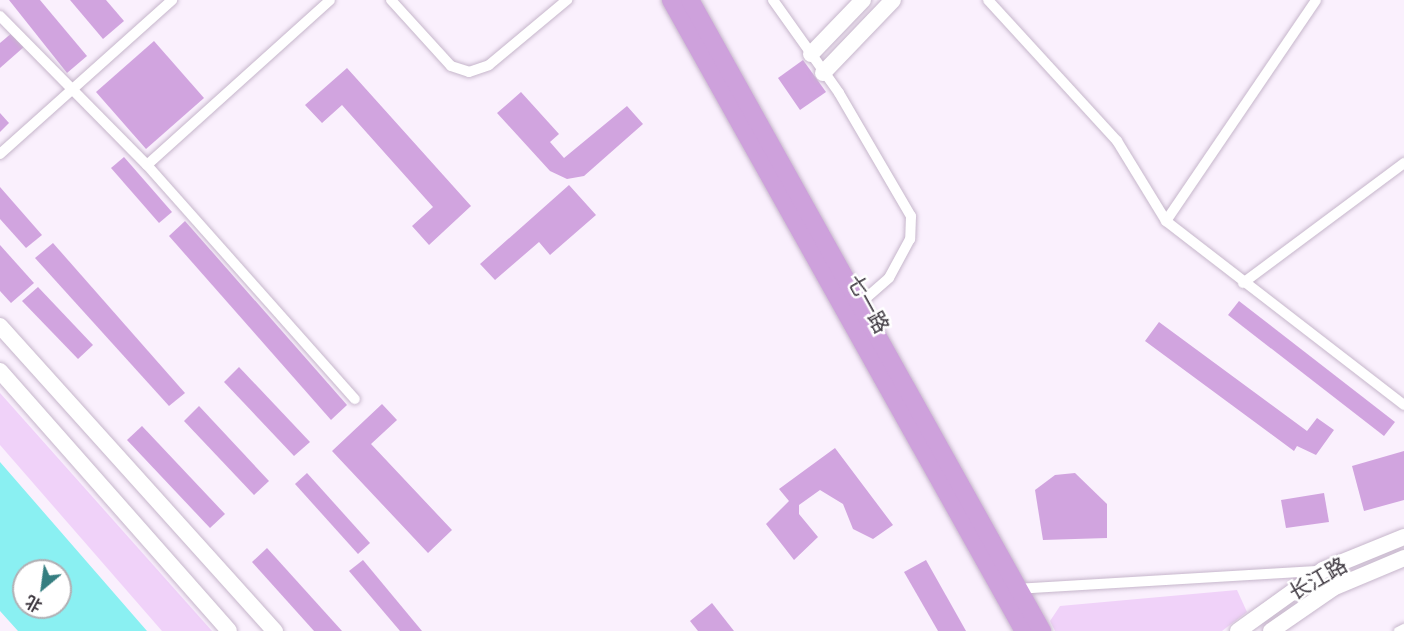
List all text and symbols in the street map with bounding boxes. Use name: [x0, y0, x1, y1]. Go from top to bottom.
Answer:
street label: 七一路: [842, 270, 894, 338]
street label: 长江路: [1284, 552, 1352, 606]
north arrow: [12, 559, 72, 619]
text: 北: [22, 591, 46, 616]

